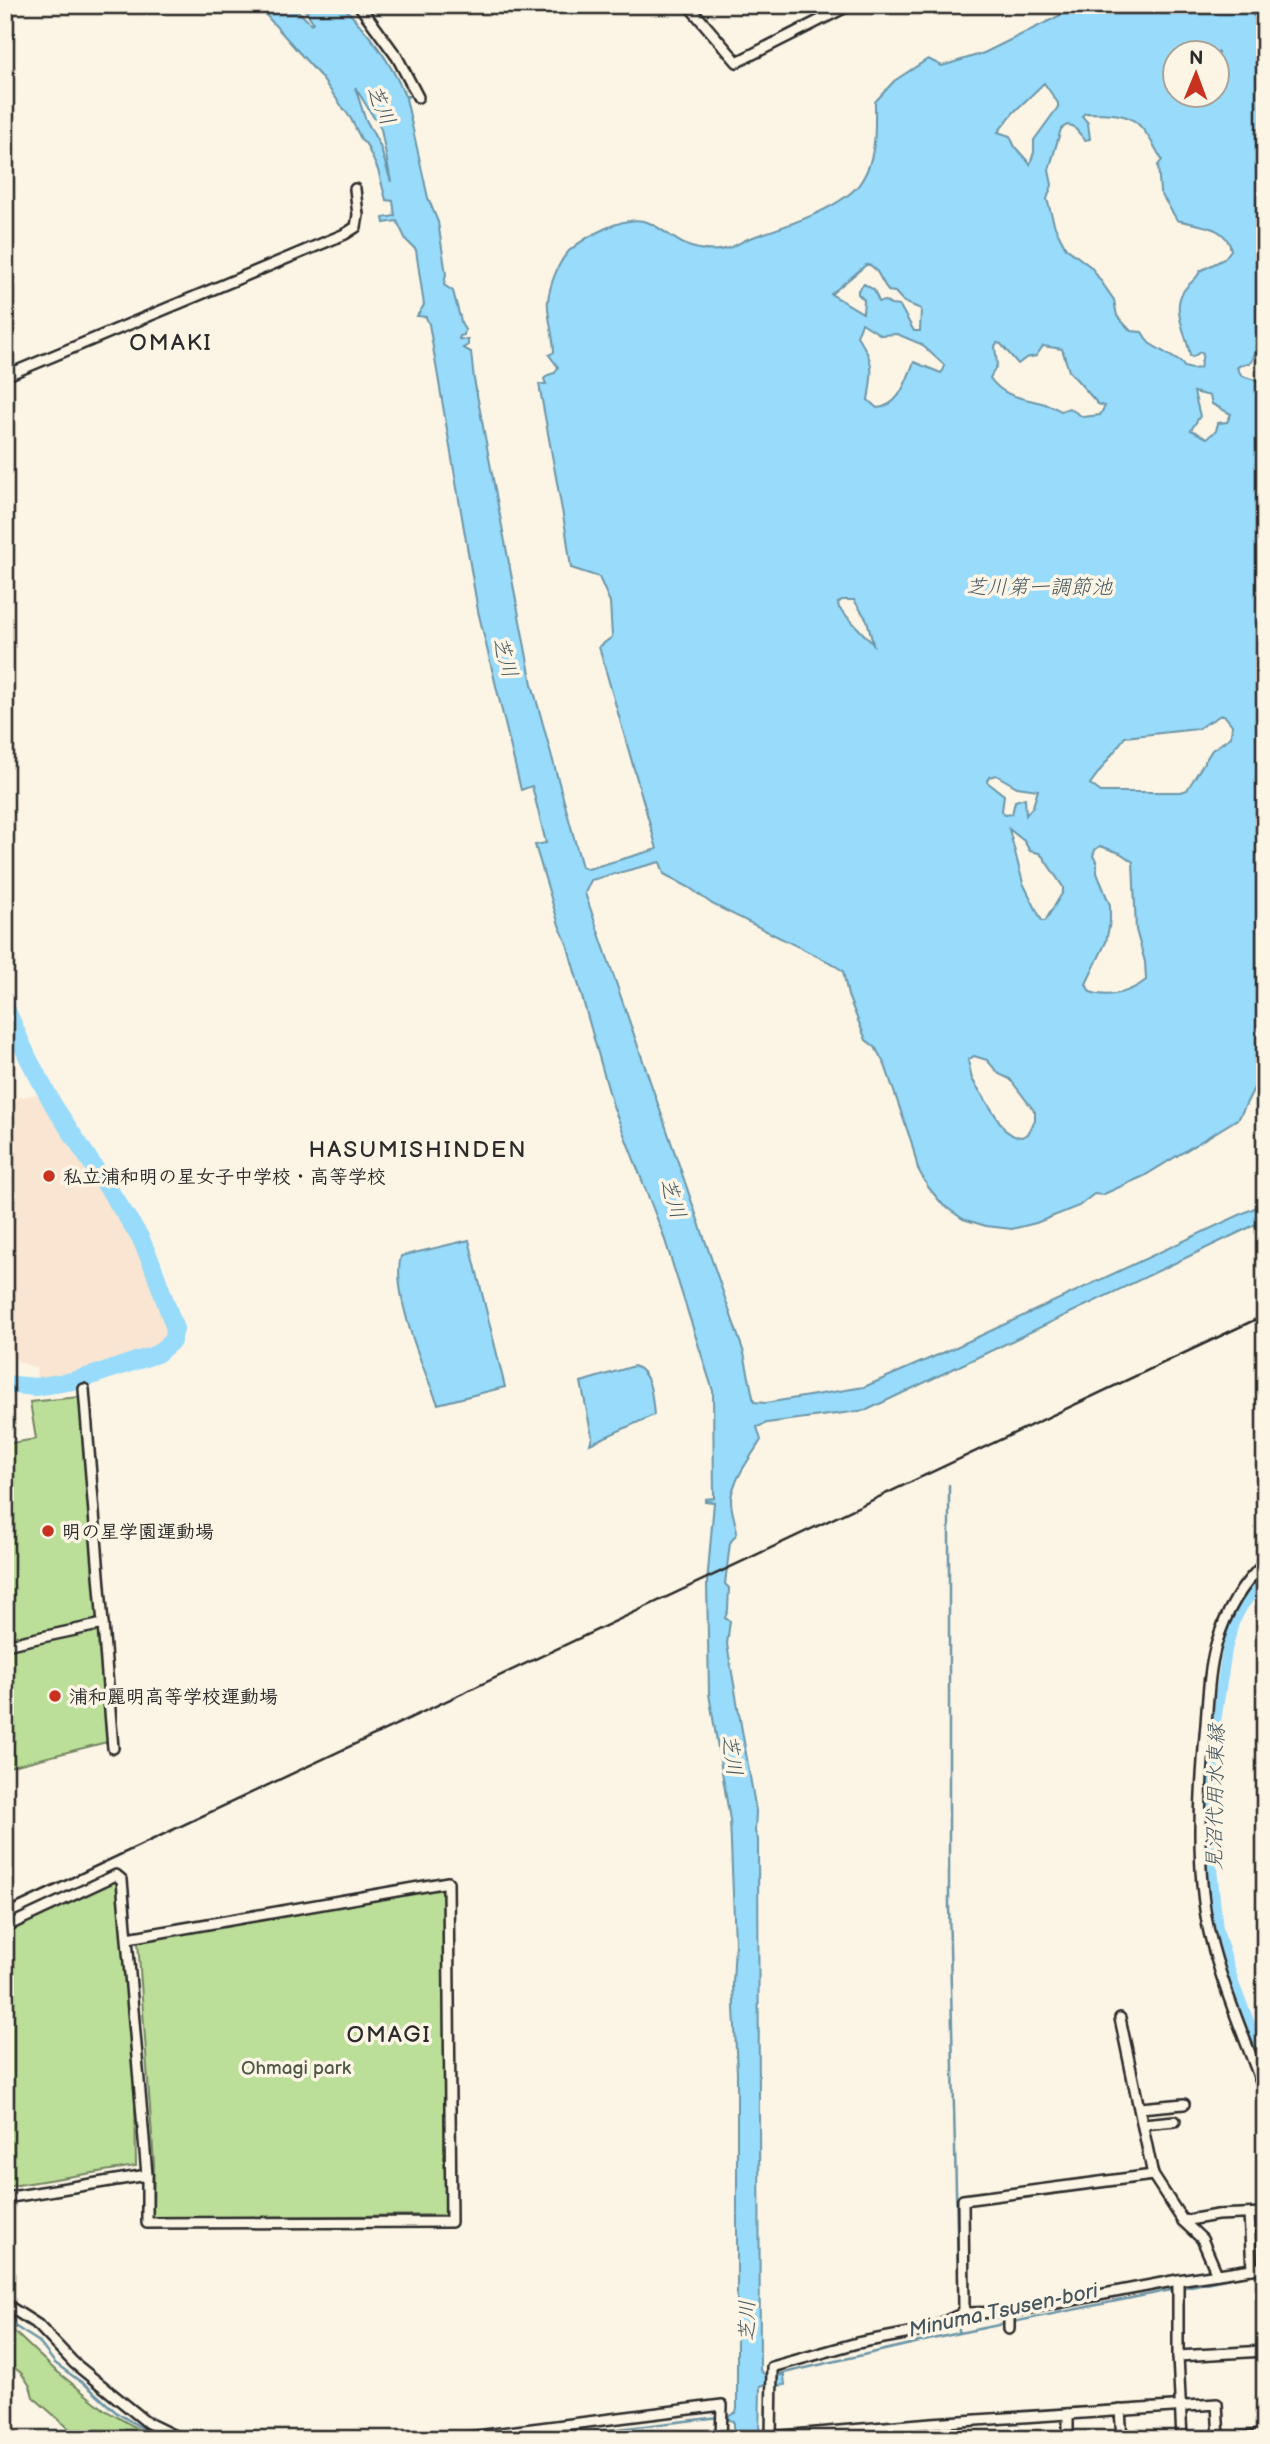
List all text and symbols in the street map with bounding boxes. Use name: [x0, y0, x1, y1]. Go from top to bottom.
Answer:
north arrow: [1162, 38, 1232, 108]
text: N: [1189, 47, 1204, 70]
water label: 芝川: [361, 81, 401, 129]
district label: OMAKI: [129, 329, 213, 357]
water label: 芝川第一調節池: [966, 575, 1113, 600]
water label: 芝川: [486, 633, 523, 681]
district label: HASUMISHINDEN: [309, 1136, 527, 1164]
place label: 私立浦和明の星女子中学校・高等学校: [63, 1166, 386, 1189]
marker: 私立浦和明の星女子中学校・高等学校: [41, 1168, 57, 1184]
water label: 芝川: [654, 1174, 691, 1222]
place label: 明の星学園運動場: [62, 1521, 214, 1544]
marker: 明の星学園運動場: [40, 1523, 56, 1539]
place label: 浦和麗明高等学校運動場: [69, 1686, 278, 1709]
marker: 浦和麗明高等学校運動場: [47, 1688, 63, 1704]
water label: 見沼代用水東縁: [1202, 1721, 1229, 1871]
water label: 芝川: [716, 1732, 747, 1778]
district label: OMAGI: [346, 2021, 432, 2049]
park label: Ohmagi park: [241, 2057, 352, 2080]
water label: Minuma Tsusen-bori: [906, 2278, 1101, 2343]
water label: 芝川: [735, 2300, 760, 2342]

